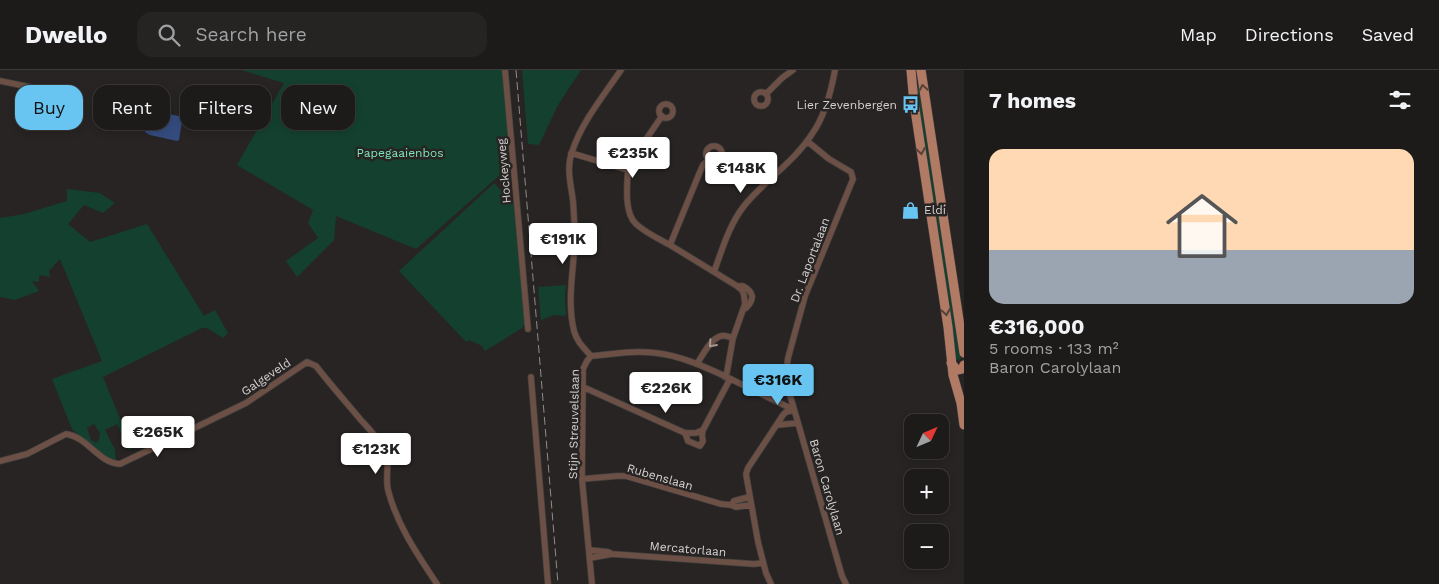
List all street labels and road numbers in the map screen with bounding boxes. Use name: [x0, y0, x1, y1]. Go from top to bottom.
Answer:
street label: Hockeyweg: [494, 137, 514, 204]
street label: Dr. Laportalaan: [787, 216, 833, 304]
street label: Galgeveld: [239, 355, 293, 399]
street label: Stijn Streuvelslaan: [566, 369, 582, 479]
street label: Baron Carolylaan: [807, 437, 847, 537]
street label: Rubenslaan: [625, 461, 695, 493]
street label: Mercatorlaan: [649, 539, 727, 559]

